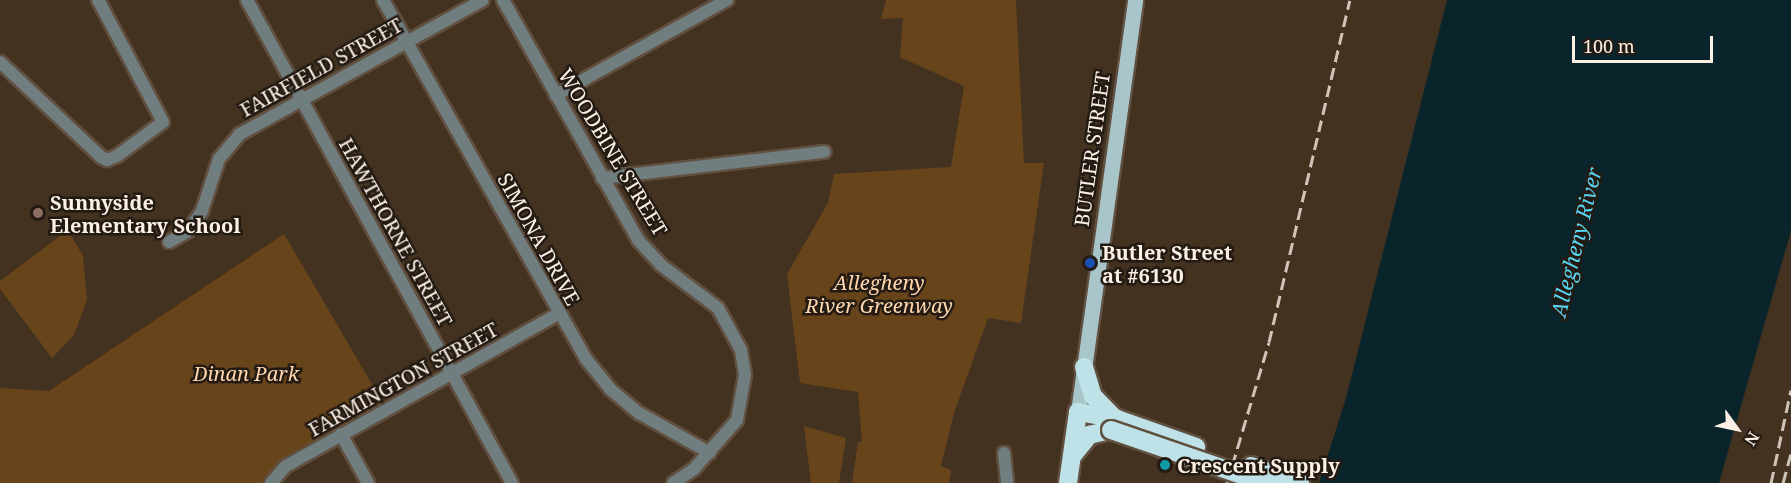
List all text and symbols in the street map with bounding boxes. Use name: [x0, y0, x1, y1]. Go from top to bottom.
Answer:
street label: FAIRFIELD STREET: [236, 12, 406, 122]
scale bar: [1575, 24, 1716, 62]
text: 100 m: [1583, 34, 1635, 58]
street label: WOODBINE STREET: [553, 64, 673, 240]
street label: BUTLER STREET: [1069, 70, 1115, 228]
street label: HAWTHORNE STREET: [334, 134, 458, 330]
water label: Allegheny River: [1545, 165, 1607, 319]
street label: SIMONA DRIVE: [493, 169, 585, 309]
place label: Sunnyside Elementary School: [50, 190, 240, 237]
marker: Sunnyside Elementary School: [31, 206, 45, 220]
place label: Butler Street at #6130: [1102, 240, 1232, 287]
marker: Butler Street at #6130: [1083, 256, 1097, 270]
park label: Allegheny River Greenway: [805, 271, 953, 318]
street label: FARMINGTON STREET: [304, 317, 502, 441]
park label: Dinan Park: [193, 361, 299, 385]
north arrow: [1707, 399, 1767, 459]
text: N: [1739, 428, 1765, 450]
place label: Crescent Supply: [1177, 453, 1340, 477]
marker: Crescent Supply: [1158, 458, 1172, 472]

